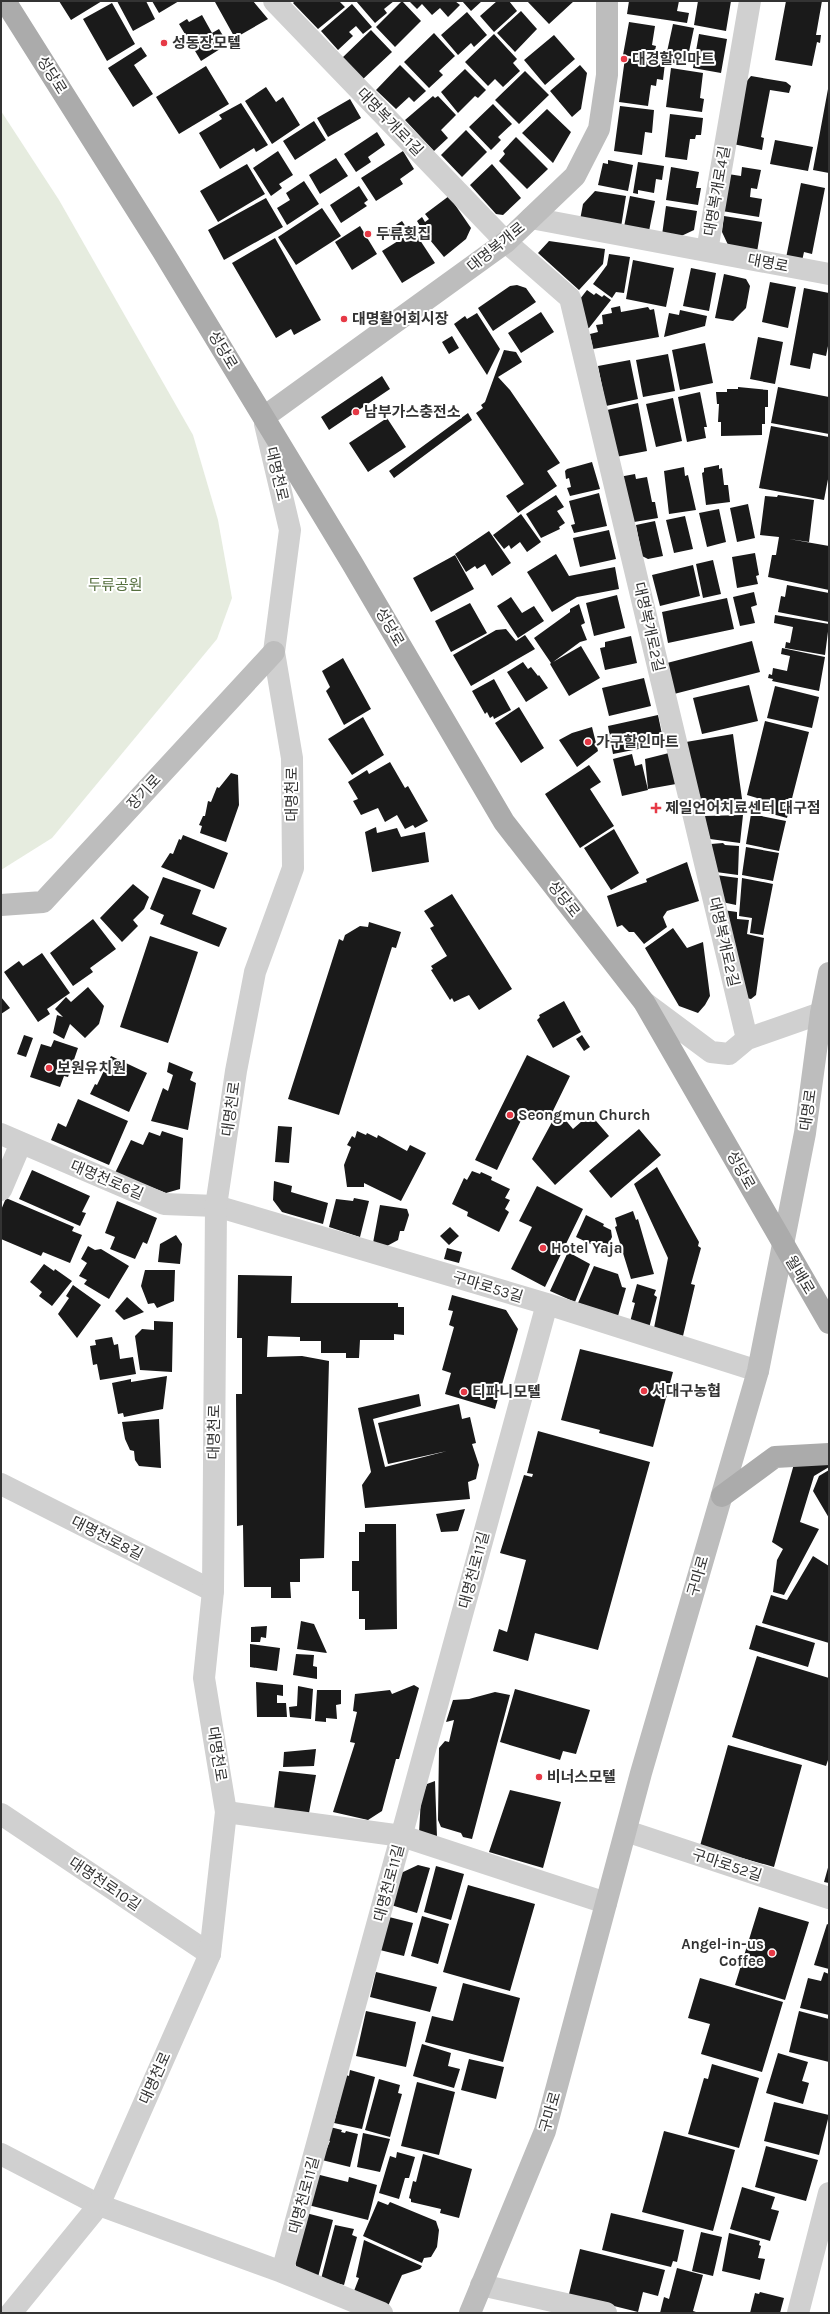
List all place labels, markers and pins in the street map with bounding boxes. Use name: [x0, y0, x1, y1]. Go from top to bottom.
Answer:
place label: 성동장모텔: [172, 34, 241, 52]
marker: 성동장모텔: [159, 38, 169, 48]
place label: 대경할인마트: [632, 50, 715, 68]
marker: 대경할인마트: [619, 54, 629, 64]
place label: 두류횟집: [376, 225, 431, 243]
marker: 두류횟집: [363, 229, 373, 239]
place label: 대명활어회시장: [352, 310, 449, 328]
marker: 대명활어회시장: [339, 314, 349, 324]
place label: 남부가스충전소: [364, 403, 461, 421]
marker: 남부가스충전소: [351, 407, 361, 417]
place label: 가구할인마트: [596, 733, 679, 751]
marker: 가구할인마트: [583, 737, 593, 747]
place label: 제일언어치료센터 대구점: [665, 799, 821, 817]
marker: 제일언어치료센터 대구점: [650, 802, 662, 814]
place label: 보원유치원: [57, 1059, 126, 1077]
marker: 보원유치원: [44, 1063, 54, 1073]
place label: Seongmun Church: [518, 1106, 650, 1124]
marker: Seongmun Church: [505, 1110, 515, 1120]
place label: Hotel Yaja: [551, 1239, 623, 1257]
marker: Hotel Yaja: [538, 1243, 548, 1253]
place label: 서대구농협: [652, 1382, 721, 1400]
place label: 티파니모텔: [472, 1383, 541, 1401]
marker: 서대구농협: [639, 1386, 649, 1396]
marker: 티파니모텔: [459, 1387, 469, 1397]
place label: 비너스모텔: [547, 1768, 616, 1786]
marker: 비너스모텔: [534, 1772, 544, 1782]
place label: Angel-in-us Coffee: [681, 1935, 764, 1970]
marker: Angel-in-us Coffee: [767, 1948, 777, 1958]

